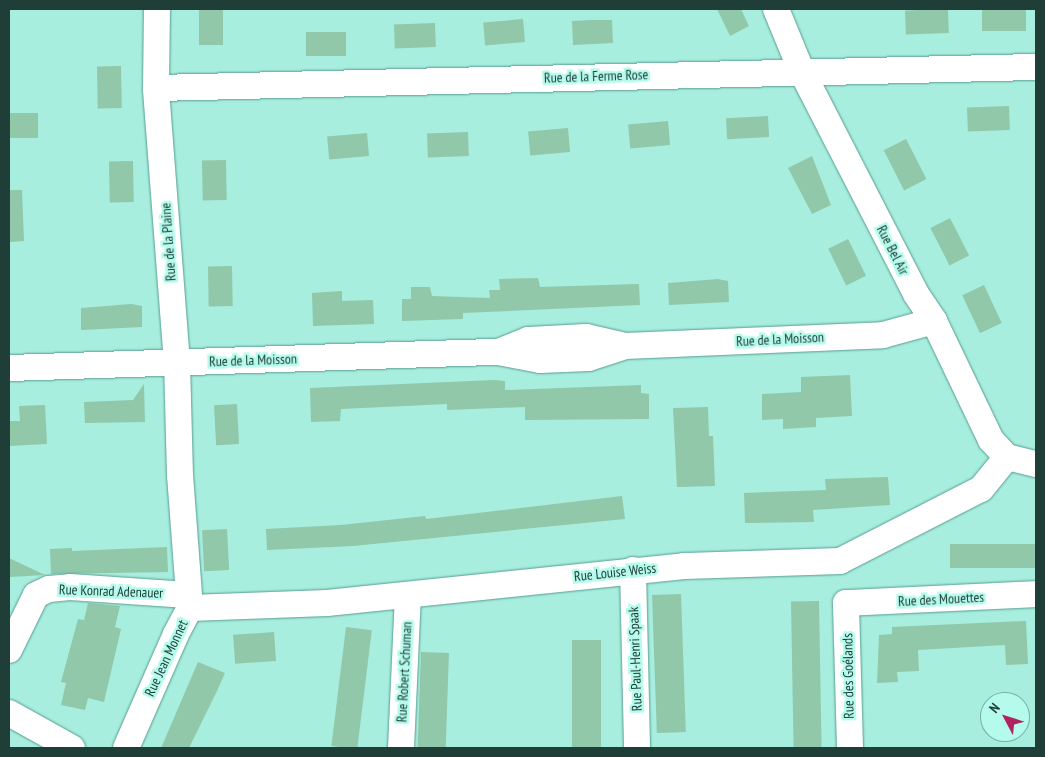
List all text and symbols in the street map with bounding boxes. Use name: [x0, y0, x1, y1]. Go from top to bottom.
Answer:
street label: Rue de la Ferme Rose: [544, 66, 648, 86]
street label: Rue de la Plaine: [157, 202, 179, 282]
street label: Rue Bel Air: [873, 222, 913, 278]
street label: Rue de la Moisson: [736, 328, 824, 350]
street label: Rue de la Moisson: [209, 350, 297, 370]
street label: Rue Louise Weiss: [573, 559, 657, 585]
street label: Rue Konrad Adenauer: [59, 581, 163, 601]
street label: Rue des Mouettes: [898, 588, 984, 610]
street label: Rue Paul-Henri Spaak: [625, 606, 645, 712]
street label: Rue Jean Monnet: [141, 617, 191, 699]
street label: Rue Robert Schuman: [393, 621, 415, 723]
street label: Rue des Goélands: [839, 633, 857, 719]
north arrow: [980, 692, 1030, 742]
text: N: [985, 699, 1004, 717]

